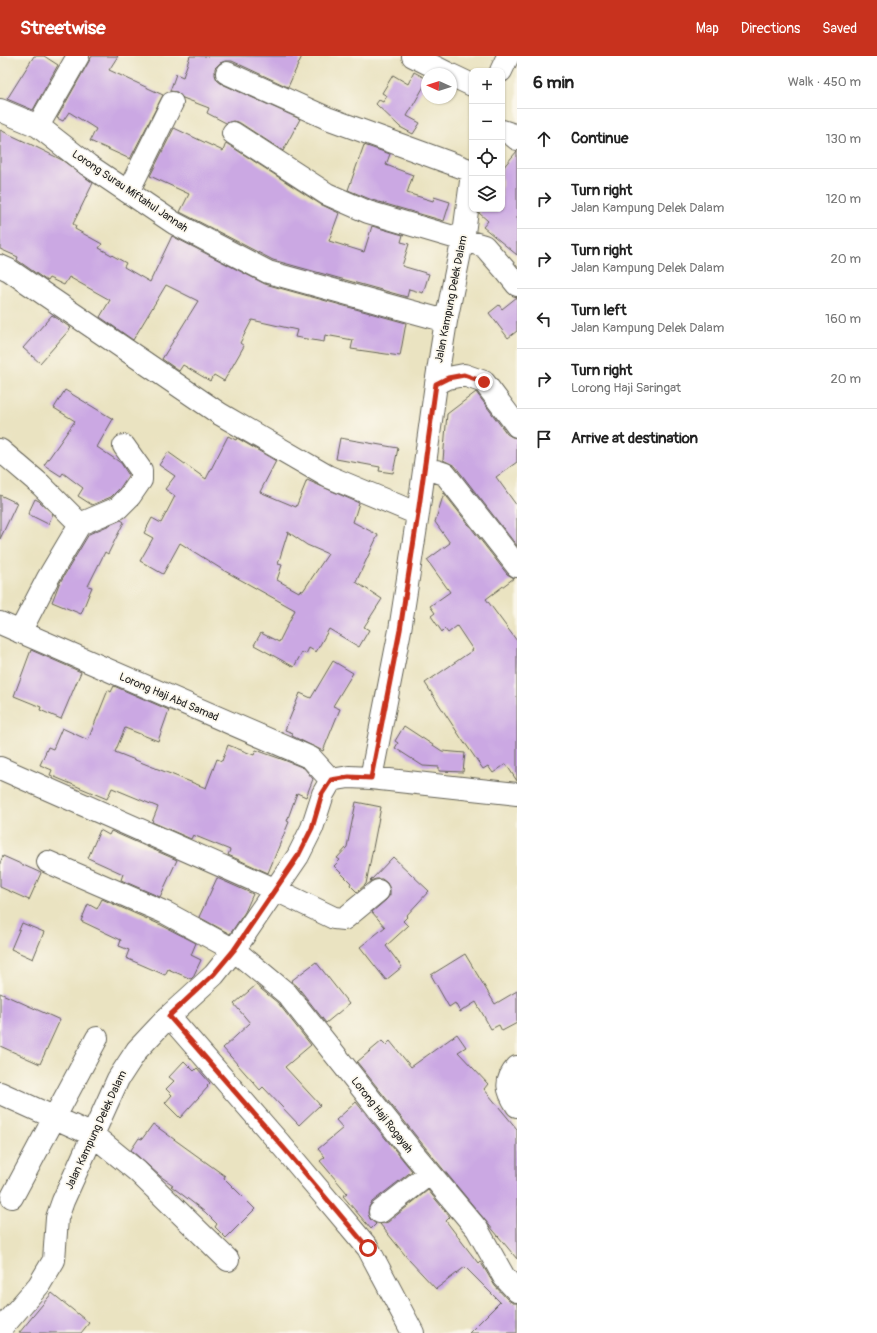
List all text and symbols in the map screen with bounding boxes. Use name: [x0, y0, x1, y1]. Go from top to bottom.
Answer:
text: Streetwise: [20, 16, 106, 40]
text: Map: [696, 20, 719, 37]
text: Directions: [741, 20, 800, 37]
text: Saved: [822, 20, 857, 37]
north arrow: [421, 68, 457, 104]
map controls: [469, 68, 505, 212]
button: +: [469, 68, 505, 104]
text: 6 min: [533, 72, 574, 93]
text: Walk · 450 m: [788, 74, 861, 90]
button: −: [469, 104, 505, 140]
icon: ahead: [533, 128, 555, 150]
text: Continue: [571, 129, 629, 148]
text: 130 m: [825, 131, 861, 147]
button: locate: [469, 140, 505, 176]
street label: Lorong Surau Miftahul Jannah: [70, 147, 190, 235]
button: layers: [469, 176, 505, 212]
text: Turn right: [571, 181, 632, 200]
icon: right: [533, 188, 555, 210]
text: 120 m: [825, 191, 861, 207]
text: Jalan Kampung Delek Dalam: [571, 200, 724, 216]
street label: Jalan Kampung Delek Dalam: [432, 234, 470, 364]
text: Turn right: [571, 241, 632, 260]
icon: right: [533, 248, 555, 270]
text: 20 m: [830, 251, 861, 267]
text: Jalan Kampung Delek Dalam: [571, 260, 724, 276]
text: Turn left: [571, 301, 627, 320]
icon: left: [533, 308, 555, 330]
text: 160 m: [825, 311, 861, 327]
text: Jalan Kampung Delek Dalam: [571, 320, 724, 336]
text: Turn right: [571, 361, 632, 380]
icon: right: [533, 368, 555, 390]
text: 20 m: [830, 371, 861, 387]
route end: [475, 373, 493, 391]
text: Lorong Haji Saringat: [571, 380, 681, 396]
icon: arrive: [533, 428, 555, 450]
text: Arrive at destination: [571, 429, 698, 448]
street label: Lorong Haji Abd Samad: [117, 670, 221, 724]
street label: Jalan Kampung Delek Dalam: [63, 1068, 129, 1191]
street label: Lorong Haji Rogayah: [348, 1075, 416, 1155]
route start: [359, 1239, 377, 1257]

